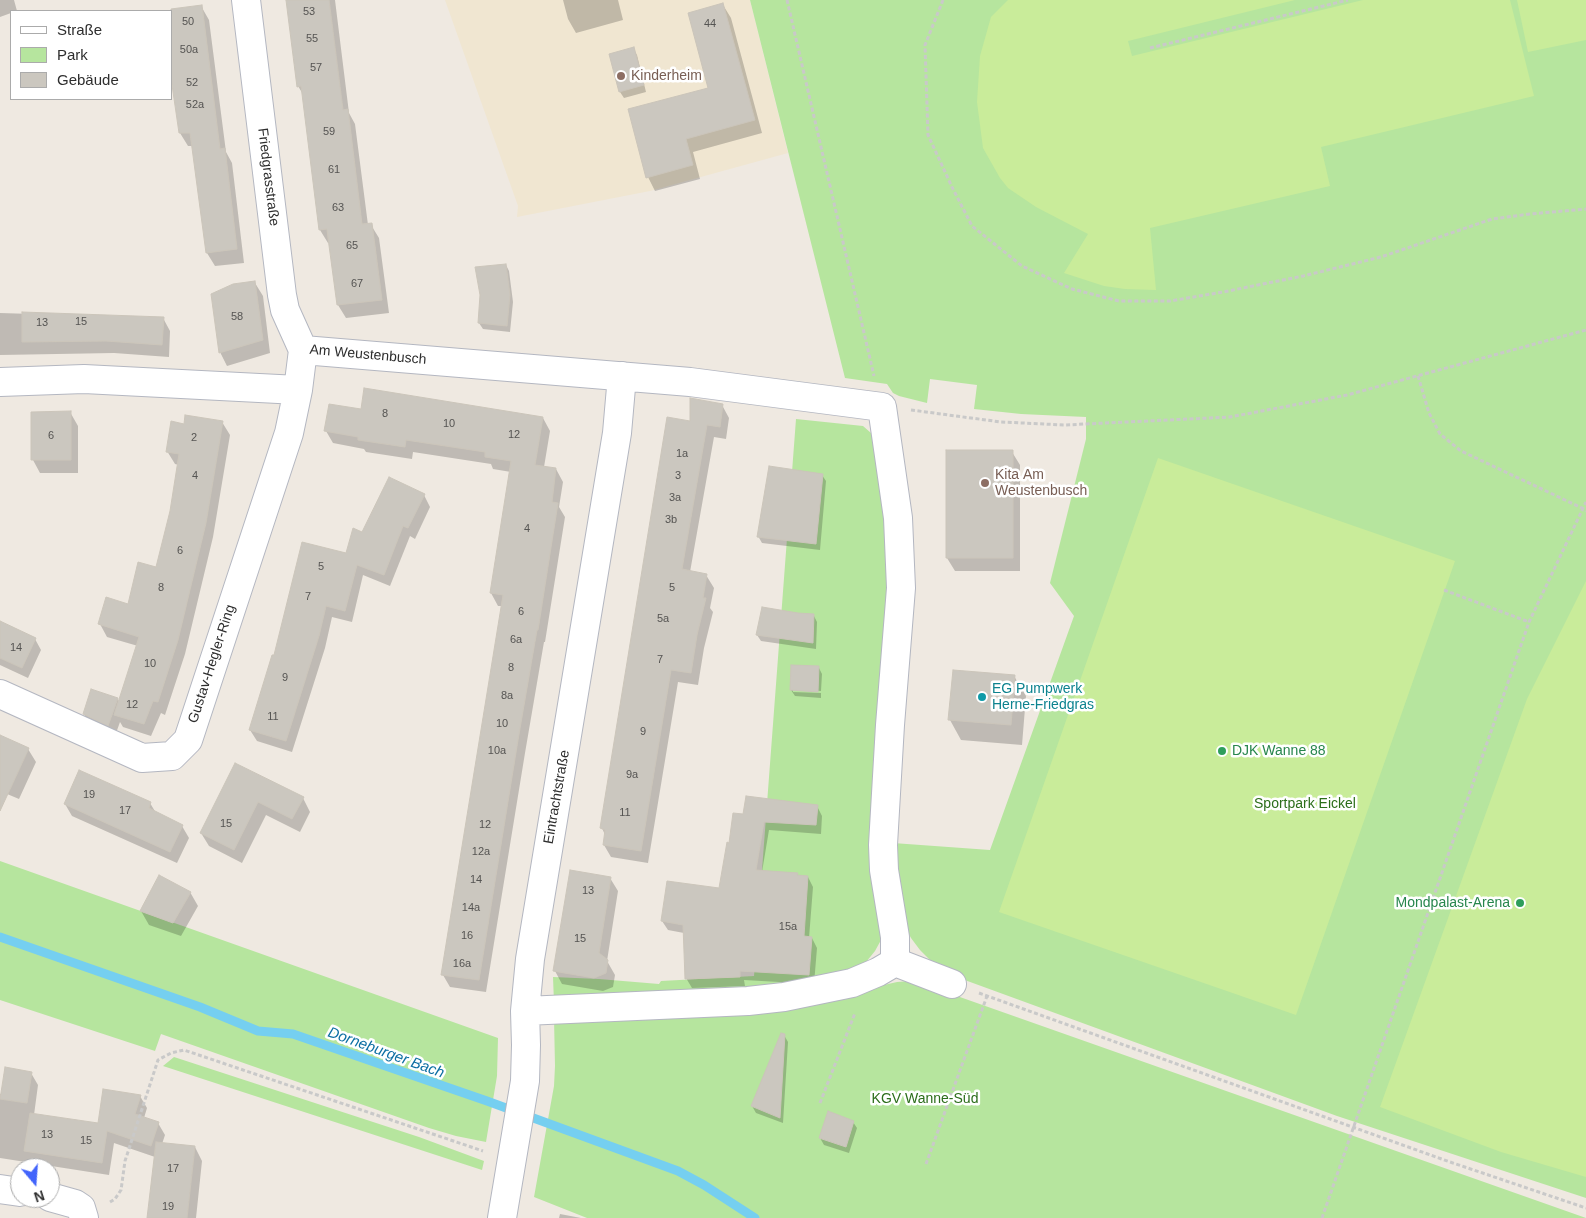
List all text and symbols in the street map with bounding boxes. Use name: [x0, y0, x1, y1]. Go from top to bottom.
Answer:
house number: 53: [303, 5, 315, 19]
legend: [10, 10, 172, 100]
house number: 50: [182, 15, 194, 29]
house number: 44: [704, 17, 716, 31]
text: Straße: [57, 21, 102, 38]
house number: 55: [306, 32, 318, 46]
house number: 50a: [180, 43, 198, 57]
text: Park: [57, 46, 88, 63]
house number: 57: [310, 61, 322, 75]
place label: Kinderheim: [631, 68, 702, 84]
marker: Kinderheim: [615, 70, 627, 82]
text: Gebäude: [57, 71, 119, 88]
house number: 52: [186, 76, 198, 90]
house number: 52a: [186, 98, 204, 112]
house number: 59: [323, 125, 335, 139]
street label: Friedgrasstraße: [254, 127, 282, 227]
house number: 61: [328, 163, 340, 177]
house number: 63: [332, 201, 344, 215]
house number: 65: [346, 239, 358, 253]
house number: 67: [351, 277, 363, 291]
house number: 58: [231, 310, 243, 324]
house number: 15: [75, 315, 87, 329]
house number: 13: [36, 316, 48, 330]
street label: Am Weustenbusch: [309, 342, 427, 368]
house number: 8: [382, 407, 388, 421]
house number: 10: [443, 417, 455, 431]
house number: 12: [508, 428, 520, 442]
house number: 6: [48, 429, 54, 443]
house number: 2: [191, 431, 197, 445]
house number: 1a: [676, 447, 688, 461]
place label: Kita Am Weustenbusch: [995, 467, 1087, 500]
house number: 4: [192, 469, 198, 483]
house number: 3: [675, 469, 681, 483]
marker: Kita Am Weustenbusch: [979, 477, 991, 489]
house number: 3a: [669, 491, 681, 505]
house number: 3b: [665, 513, 677, 527]
house number: 4: [524, 522, 530, 536]
house number: 6: [177, 544, 183, 558]
house number: 5: [318, 560, 324, 574]
house number: 8: [158, 581, 164, 595]
house number: 5: [669, 581, 675, 595]
house number: 7: [305, 590, 311, 604]
street label: Gustav-Hegler-Ring: [185, 603, 239, 725]
house number: 6: [518, 605, 524, 619]
house number: 5a: [657, 612, 669, 626]
house number: 6a: [510, 633, 522, 647]
house number: 14: [10, 641, 22, 655]
house number: 7: [657, 653, 663, 667]
house number: 10: [144, 657, 156, 671]
house number: 8: [508, 661, 514, 675]
house number: 9: [282, 671, 288, 685]
place label: EG Pumpwerk Herne-Friedgras: [992, 681, 1094, 714]
house number: 8a: [501, 689, 513, 703]
marker: EG Pumpwerk Herne-Friedgras: [976, 691, 988, 703]
house number: 12: [126, 698, 138, 712]
house number: 11: [267, 710, 279, 724]
house number: 10: [496, 717, 508, 731]
house number: 9: [640, 725, 646, 739]
place label: DJK Wanne 88: [1232, 743, 1326, 759]
house number: 10a: [488, 744, 506, 758]
marker: DJK Wanne 88: [1216, 745, 1228, 757]
street label: Eintrachtstraße: [540, 749, 574, 845]
house number: 9a: [626, 768, 638, 782]
house number: 19: [83, 788, 95, 802]
park label: Sportpark Eickel: [1254, 796, 1356, 812]
house number: 17: [119, 804, 131, 818]
house number: 11: [619, 806, 631, 820]
house number: 15: [220, 817, 232, 831]
house number: 12: [479, 818, 491, 832]
house number: 12a: [472, 845, 490, 859]
house number: 14: [470, 873, 482, 887]
house number: 13: [582, 884, 594, 898]
place label: Mondpalast-Arena: [1396, 895, 1510, 911]
marker: Mondpalast-Arena: [1514, 897, 1526, 909]
house number: 14a: [462, 901, 480, 915]
house number: 15a: [779, 920, 797, 934]
house number: 16: [461, 929, 473, 943]
house number: 15: [574, 932, 586, 946]
house number: 16a: [453, 957, 471, 971]
water label: Dorneburger Bach: [325, 1024, 447, 1082]
park label: KGV Wanne-Süd: [872, 1091, 978, 1107]
house number: 13: [41, 1128, 53, 1142]
house number: 15: [80, 1134, 92, 1148]
north arrow: [10, 1158, 60, 1208]
house number: 17: [167, 1162, 179, 1176]
text: N: [32, 1187, 47, 1205]
house number: 19: [162, 1200, 174, 1214]

